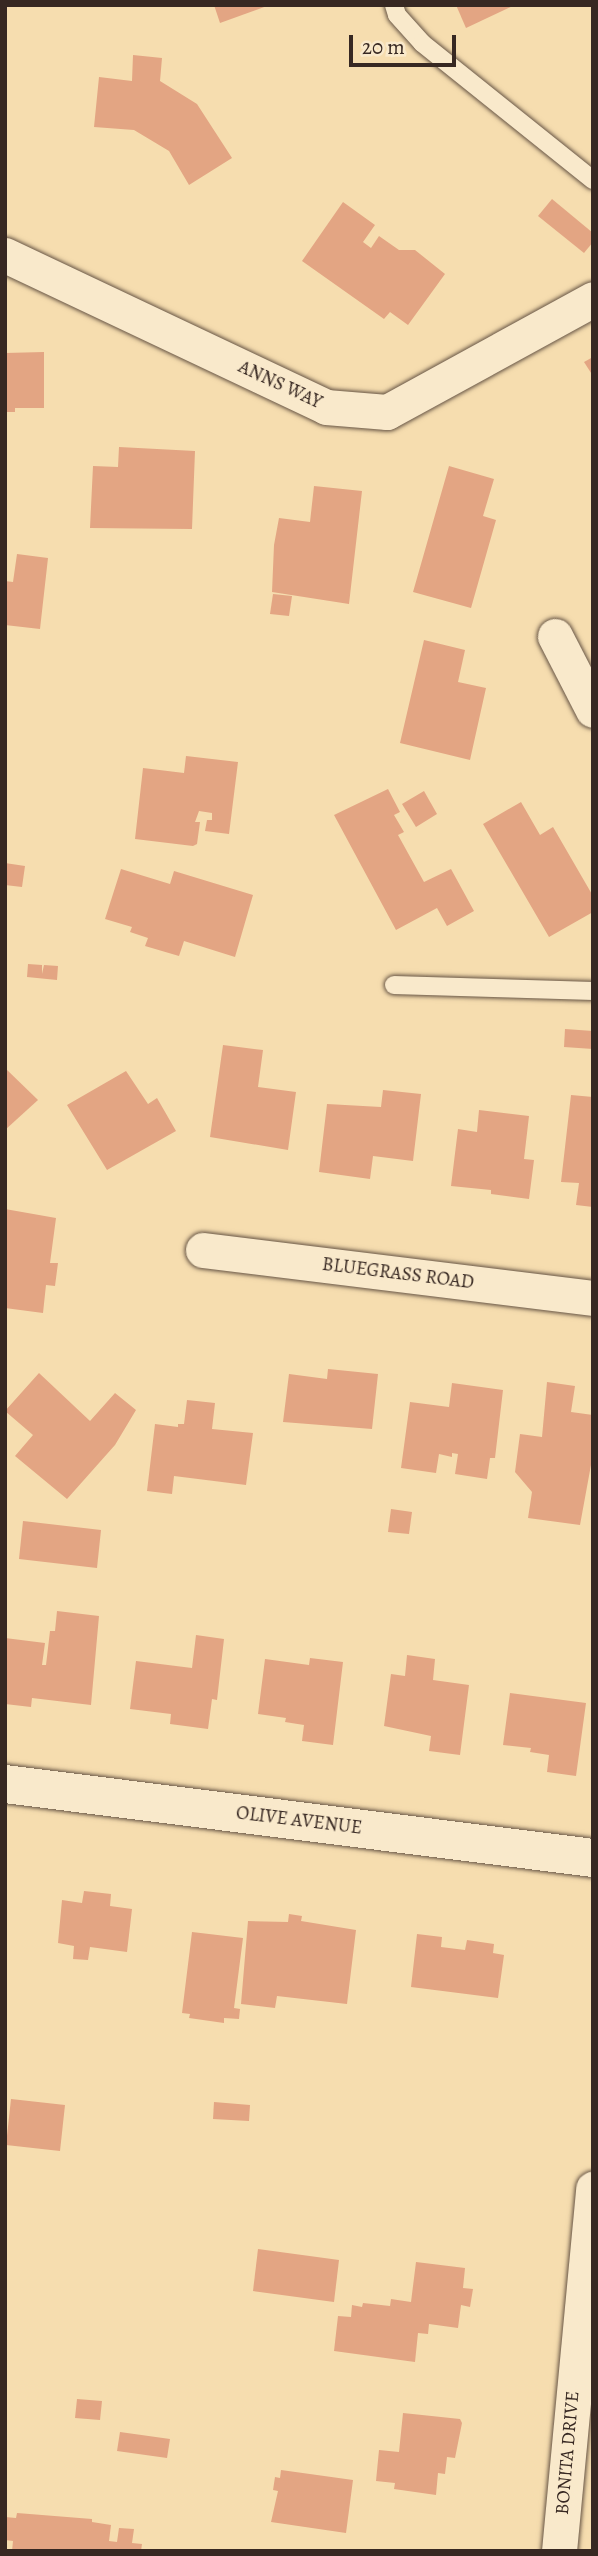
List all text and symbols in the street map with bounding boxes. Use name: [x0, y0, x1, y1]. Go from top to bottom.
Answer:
scale bar: [353, 21, 460, 65]
text: 20 m: [362, 33, 405, 61]
street label: ANNS WAY: [235, 356, 325, 414]
street label: BLUEGRASS ROAD: [321, 1253, 475, 1295]
street label: OLIVE AVENUE: [235, 1802, 363, 1840]
street label: BONITA DRIVE: [551, 2390, 585, 2516]

